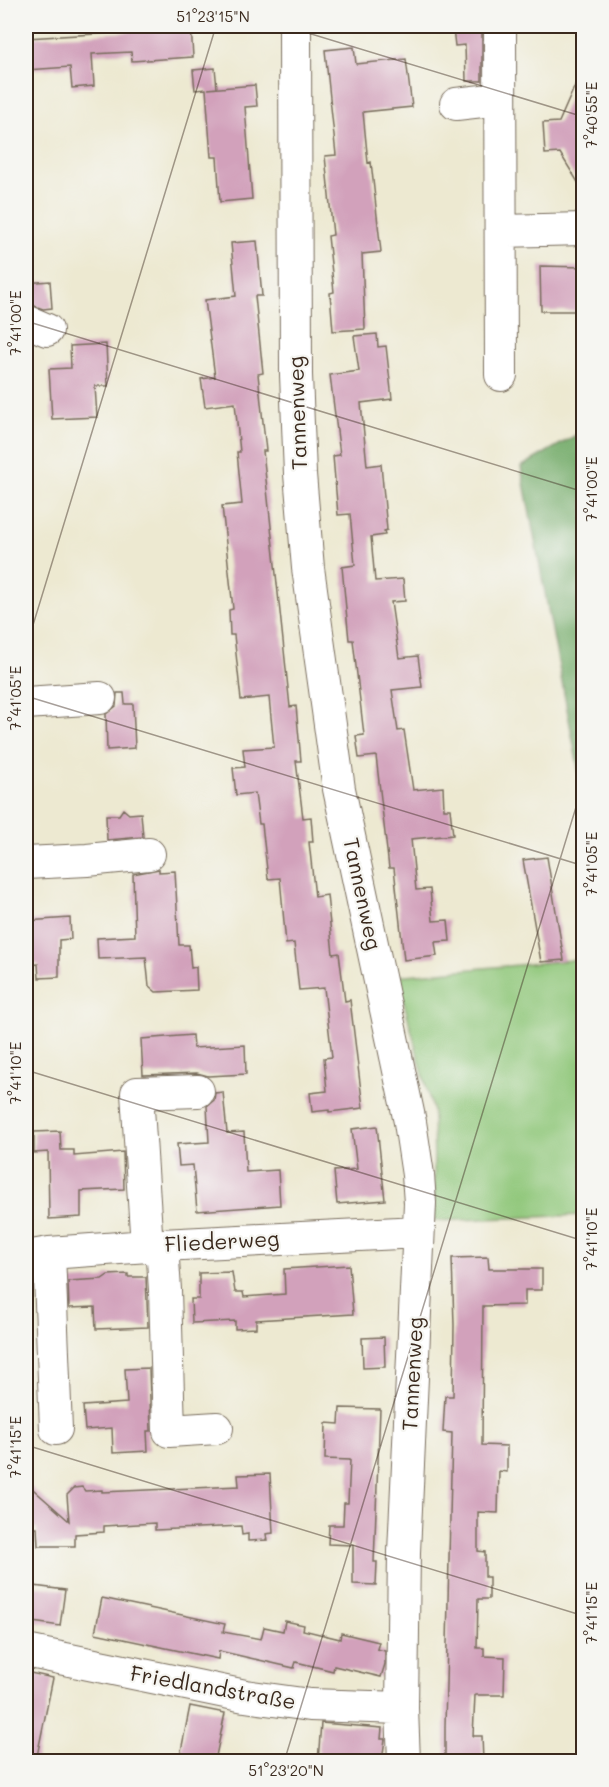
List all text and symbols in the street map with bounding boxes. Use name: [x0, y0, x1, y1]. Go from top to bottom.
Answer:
text: 51°23'15"N: [176, 6, 250, 26]
text: 7°40'55"E: [581, 81, 601, 148]
text: 7°41'00"E: [5, 290, 25, 356]
street label: Tannenweg: [281, 356, 312, 471]
text: 7°41'00"E: [581, 456, 601, 522]
text: 7°41'05"E: [5, 665, 25, 730]
text: 7°41'05"E: [581, 831, 601, 896]
street label: Tannenweg: [338, 835, 389, 952]
text: 7°41'10"E: [5, 1041, 25, 1104]
text: 7°41'10"E: [581, 1207, 601, 1270]
street label: Fliederweg: [164, 1224, 280, 1257]
street label: Tannenweg: [395, 1316, 428, 1432]
text: 7°41'15"E: [5, 1415, 25, 1478]
text: 7°41'15"E: [581, 1581, 601, 1644]
street label: Friedlandstraße: [128, 1659, 298, 1714]
text: 51°23'20"N: [248, 1760, 324, 1780]

